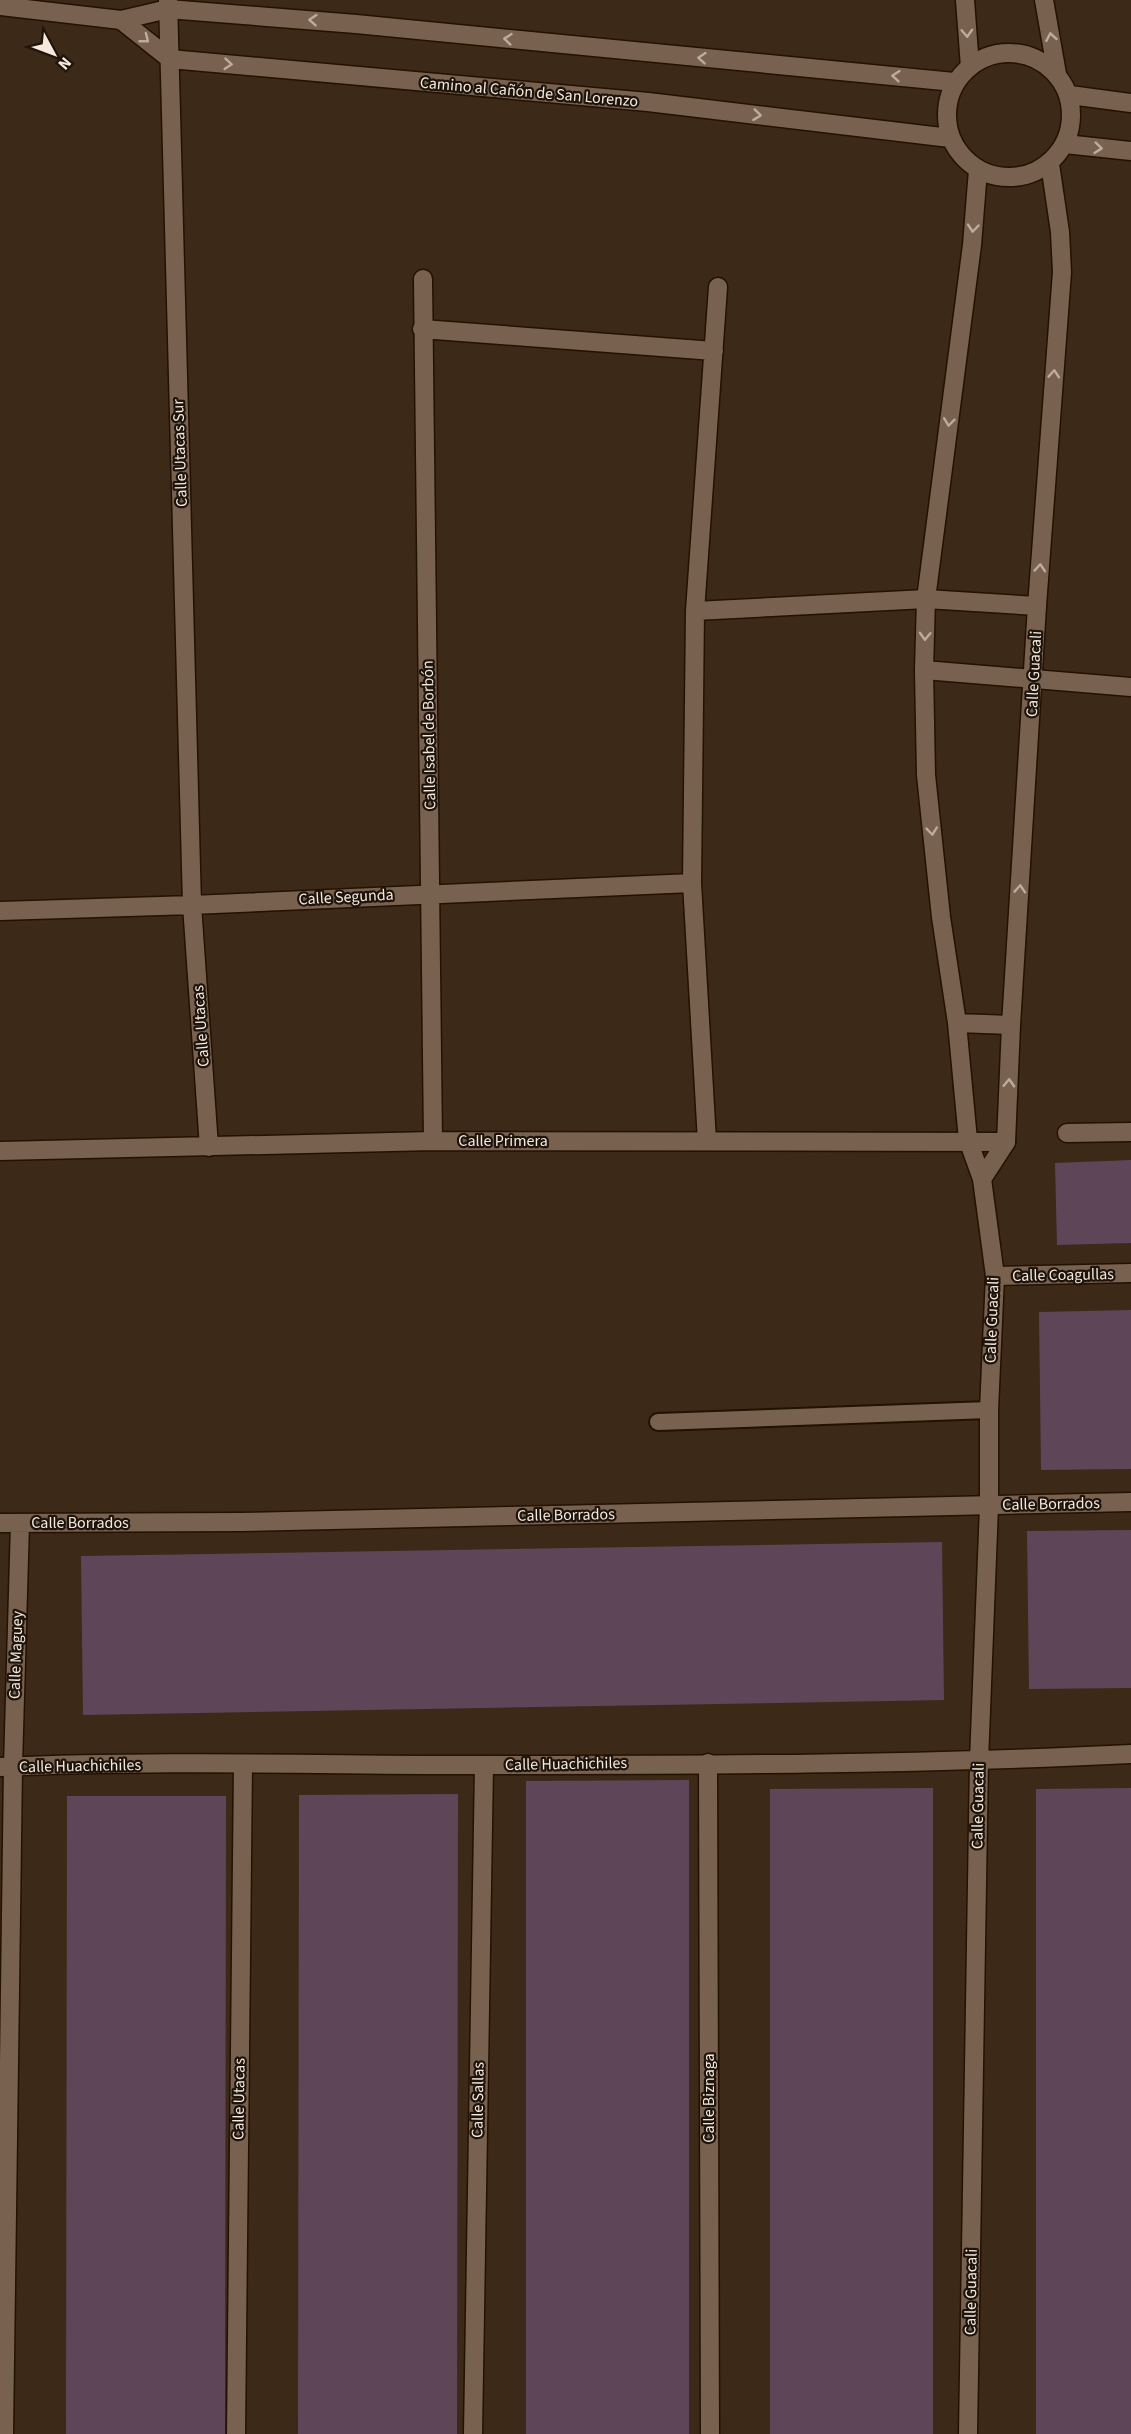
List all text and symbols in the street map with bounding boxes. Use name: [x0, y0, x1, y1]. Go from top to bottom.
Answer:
one-way arrow: [309, 14, 318, 27]
north arrow: [24, 24, 84, 84]
one-way arrow: [961, 29, 974, 38]
one-way arrow: [139, 32, 150, 43]
one-way arrow: [1045, 32, 1058, 42]
one-way arrow: [503, 33, 512, 46]
text: N: [53, 52, 76, 74]
one-way arrow: [697, 52, 706, 65]
one-way arrow: [224, 57, 233, 70]
one-way arrow: [891, 70, 900, 83]
street label: Camino al Cañón de San Lorenzo: [419, 71, 639, 113]
one-way arrow: [752, 108, 761, 121]
one-way arrow: [1094, 141, 1103, 154]
one-way arrow: [967, 224, 980, 233]
one-way arrow: [1047, 369, 1060, 378]
street label: Calle Utacas Sur: [167, 398, 193, 507]
one-way arrow: [944, 417, 956, 426]
one-way arrow: [1033, 564, 1046, 573]
street label: Calle Guacali: [1021, 630, 1047, 718]
one-way arrow: [919, 632, 932, 641]
street label: Calle Isabel de Borbón: [417, 660, 441, 810]
one-way arrow: [925, 827, 938, 836]
street label: Calle Segunda: [298, 884, 394, 910]
one-way arrow: [1013, 884, 1026, 893]
street label: Calle Utacas: [187, 984, 215, 1068]
one-way arrow: [1002, 1079, 1015, 1088]
street label: Calle Primera: [458, 1130, 548, 1152]
street label: Calle Coagullas: [1012, 1263, 1114, 1287]
street label: Calle Guacali: [979, 1276, 1005, 1364]
street label: Calle Borrados: [1002, 1492, 1100, 1516]
street label: Calle Borrados: [517, 1503, 615, 1527]
street label: Calle Borrados: [31, 1512, 129, 1534]
street label: Calle Maguey: [3, 1610, 29, 1700]
street label: Calle Huachichiles: [505, 1752, 628, 1776]
street label: Calle Huachichiles: [19, 1754, 142, 1778]
street label: Calle Guacali: [966, 1763, 990, 1849]
street label: Calle Biznaga: [698, 2053, 720, 2143]
street label: Calle Utacas: [227, 2058, 251, 2140]
street label: Calle Sallas: [466, 2062, 490, 2138]
street label: Calle Guacali: [959, 2249, 983, 2335]

